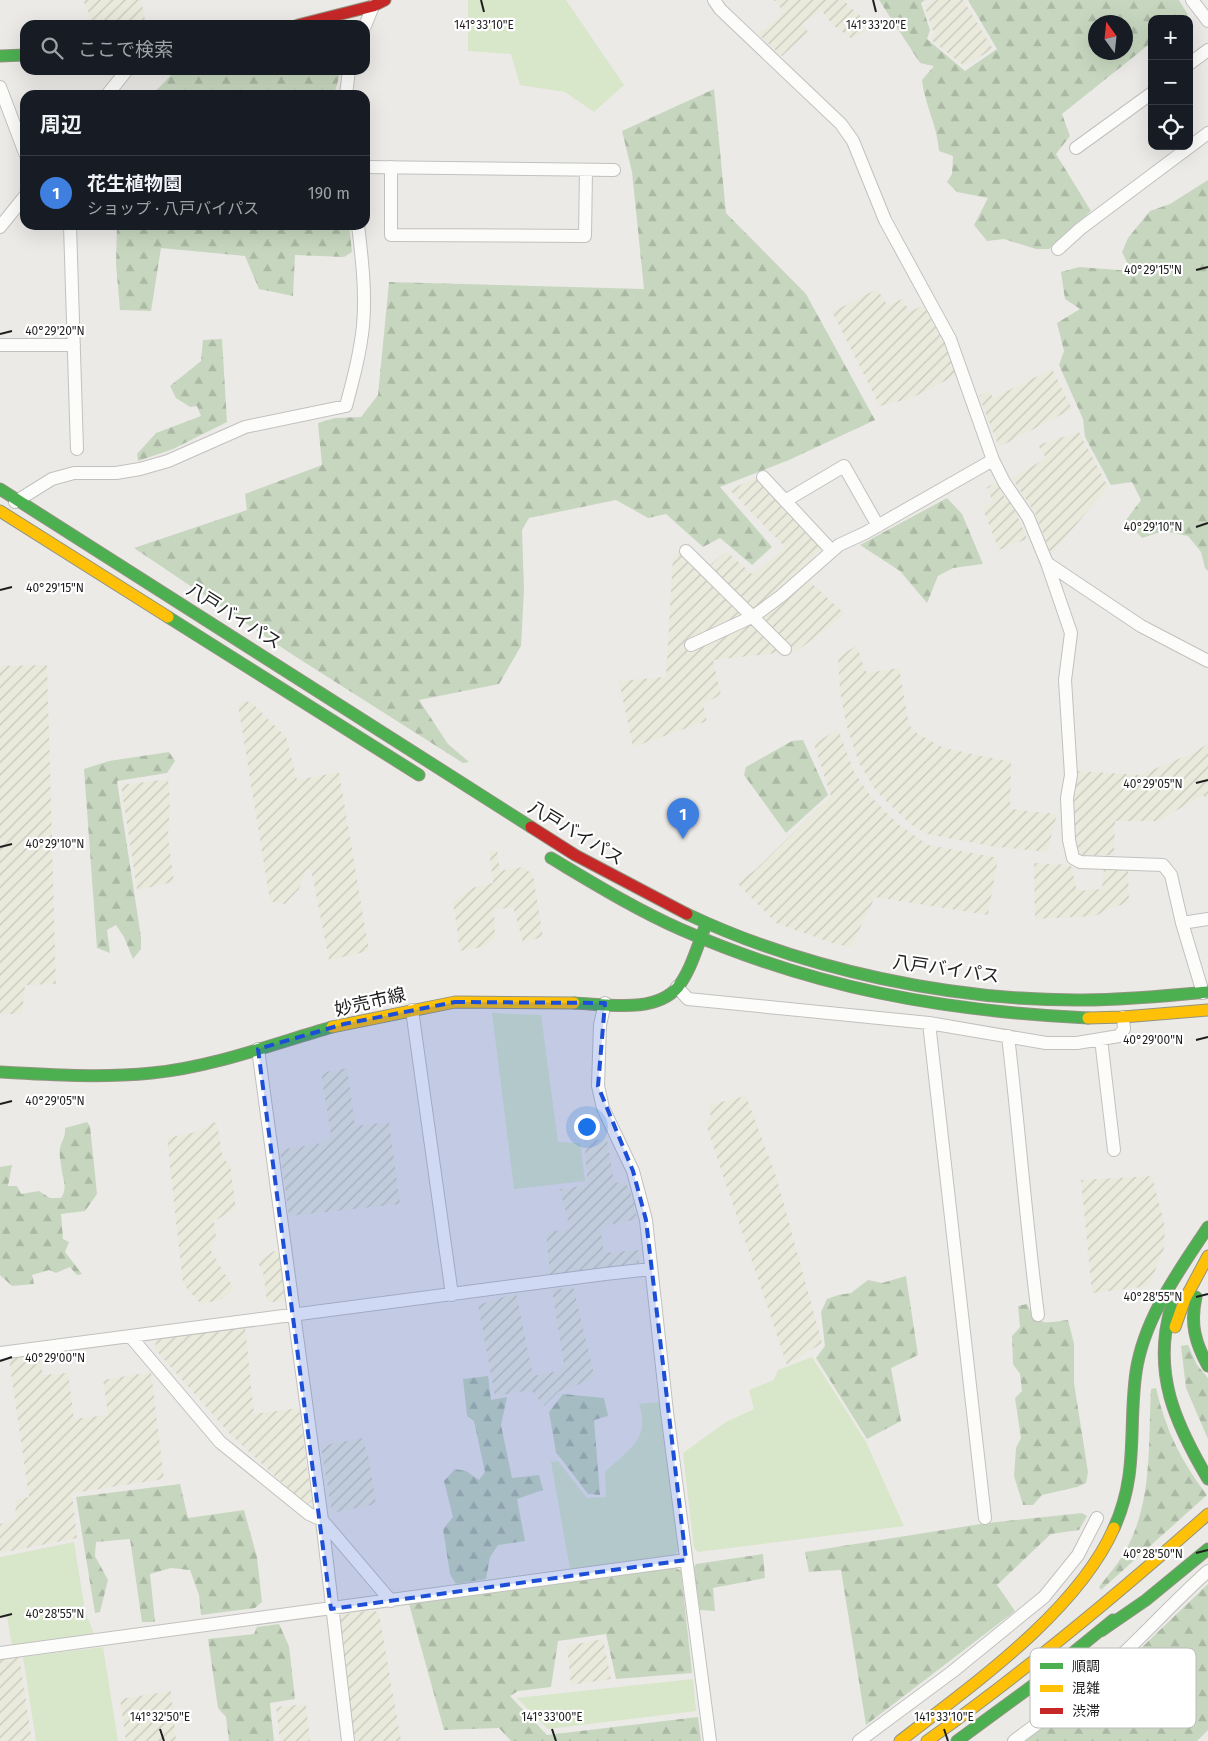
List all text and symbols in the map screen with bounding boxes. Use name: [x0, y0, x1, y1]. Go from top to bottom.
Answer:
north arrow: [1088, 15, 1133, 60]
map controls: [1148, 15, 1193, 150]
button: +: [1148, 15, 1193, 60]
text: 141°33'10"E: [454, 18, 514, 32]
text: 141°33'20"E: [846, 18, 906, 32]
search box: [20, 20, 370, 75]
icon: search: [38, 34, 66, 62]
text: ここで検索: [78, 38, 173, 61]
button: −: [1148, 60, 1193, 105]
button: locate: [1148, 105, 1193, 150]
text: 周辺: [40, 112, 82, 138]
text: 花生植物園: [87, 172, 182, 195]
text: 1: [52, 184, 60, 203]
text: 190 m: [308, 184, 350, 203]
text: ショップ · 八戸バイパス: [87, 199, 259, 218]
text: 40°29'15"N: [1124, 263, 1182, 277]
text: 40°29'20"N: [25, 324, 85, 338]
text: 40°29'10"N: [1124, 520, 1182, 534]
street label: 八戸バイパス: [183, 578, 285, 654]
text: 40°29'15"N: [26, 581, 84, 595]
text: 40°29'05"N: [1123, 777, 1183, 791]
street label: 八戸バイパス: [524, 796, 628, 870]
pin: 1: [667, 798, 699, 839]
text: 40°29'10"N: [26, 837, 84, 851]
street label: 八戸バイパス: [891, 951, 1001, 987]
street label: 妙売市線: [332, 983, 408, 1021]
text: 40°29'00"N: [1123, 1033, 1183, 1047]
text: 40°29'05"N: [25, 1094, 85, 1108]
your location: [574, 1114, 600, 1140]
text: 40°28'55"N: [1124, 1290, 1182, 1304]
text: 40°29'00"N: [25, 1351, 85, 1365]
text: 40°28'50"N: [1123, 1547, 1183, 1561]
text: 40°28'55"N: [26, 1607, 84, 1621]
legend: [1030, 1648, 1196, 1728]
text: 順調: [1072, 1658, 1100, 1675]
text: 混雑: [1072, 1680, 1100, 1697]
text: 渋滞: [1072, 1703, 1100, 1720]
text: 141°32'50"E: [130, 1710, 190, 1724]
text: 141°33'00"E: [521, 1710, 583, 1724]
text: 141°33'10"E: [914, 1710, 974, 1724]

